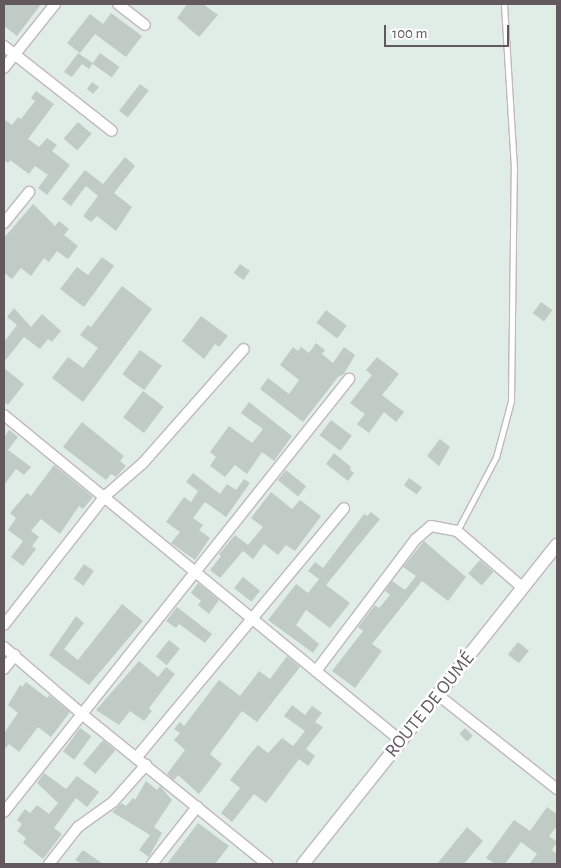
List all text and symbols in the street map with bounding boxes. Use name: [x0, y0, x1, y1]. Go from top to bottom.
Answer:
scale bar: [386, 15, 511, 47]
text: 100 m: [392, 26, 427, 41]
street label: ROUTE DE OUMÉ: [381, 648, 479, 762]

